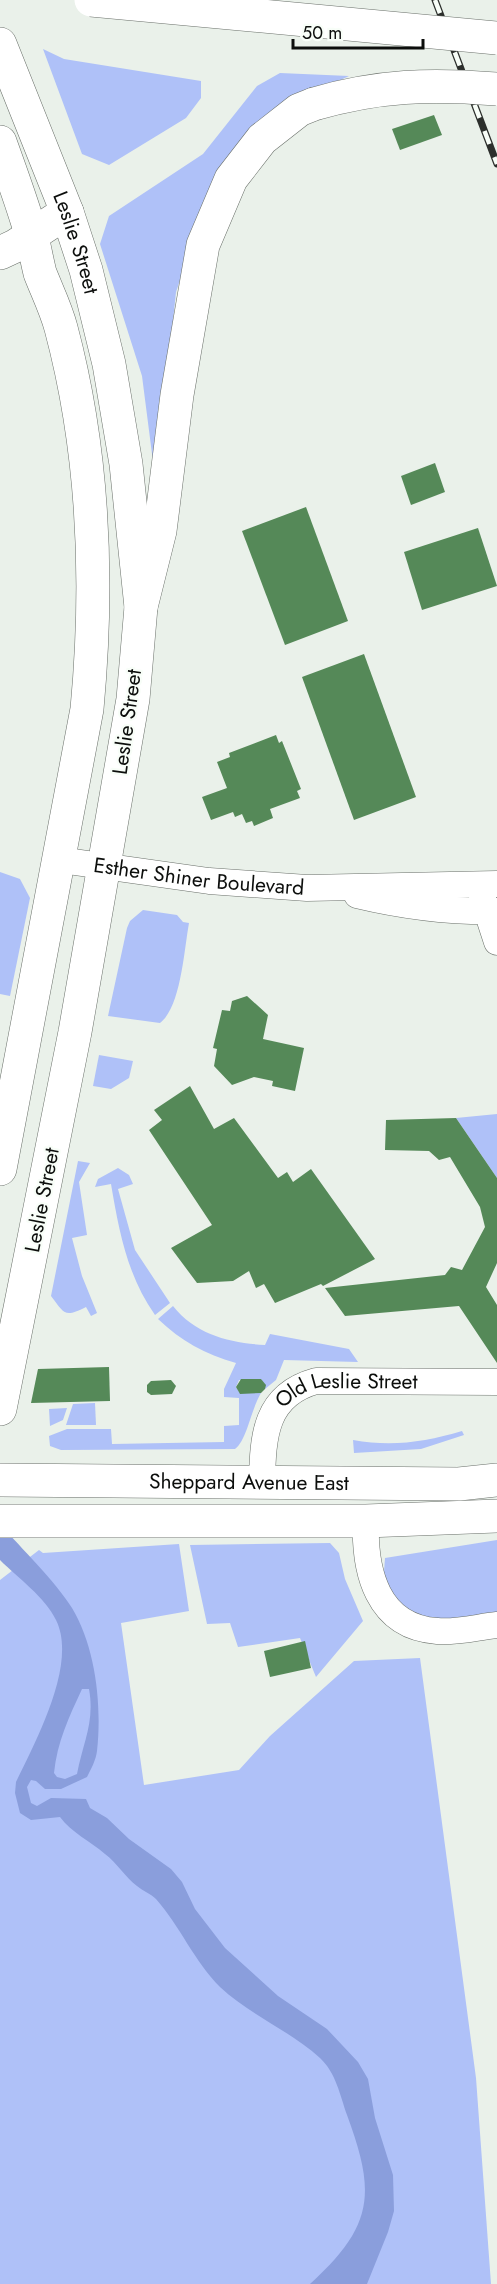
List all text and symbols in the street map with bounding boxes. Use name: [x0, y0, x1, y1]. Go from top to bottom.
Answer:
scale bar: [293, 12, 424, 50]
text: 50 m: [302, 20, 342, 46]
street label: Leslie Street: [45, 187, 106, 297]
street label: Leslie Street: [105, 667, 149, 777]
street label: Esther Shiner Boulevard: [92, 850, 305, 903]
street label: Leslie Street: [17, 1145, 67, 1255]
street label: Old Leslie Street: [268, 1365, 418, 1415]
street label: Sheppard Avenue East: [149, 1466, 349, 1498]

